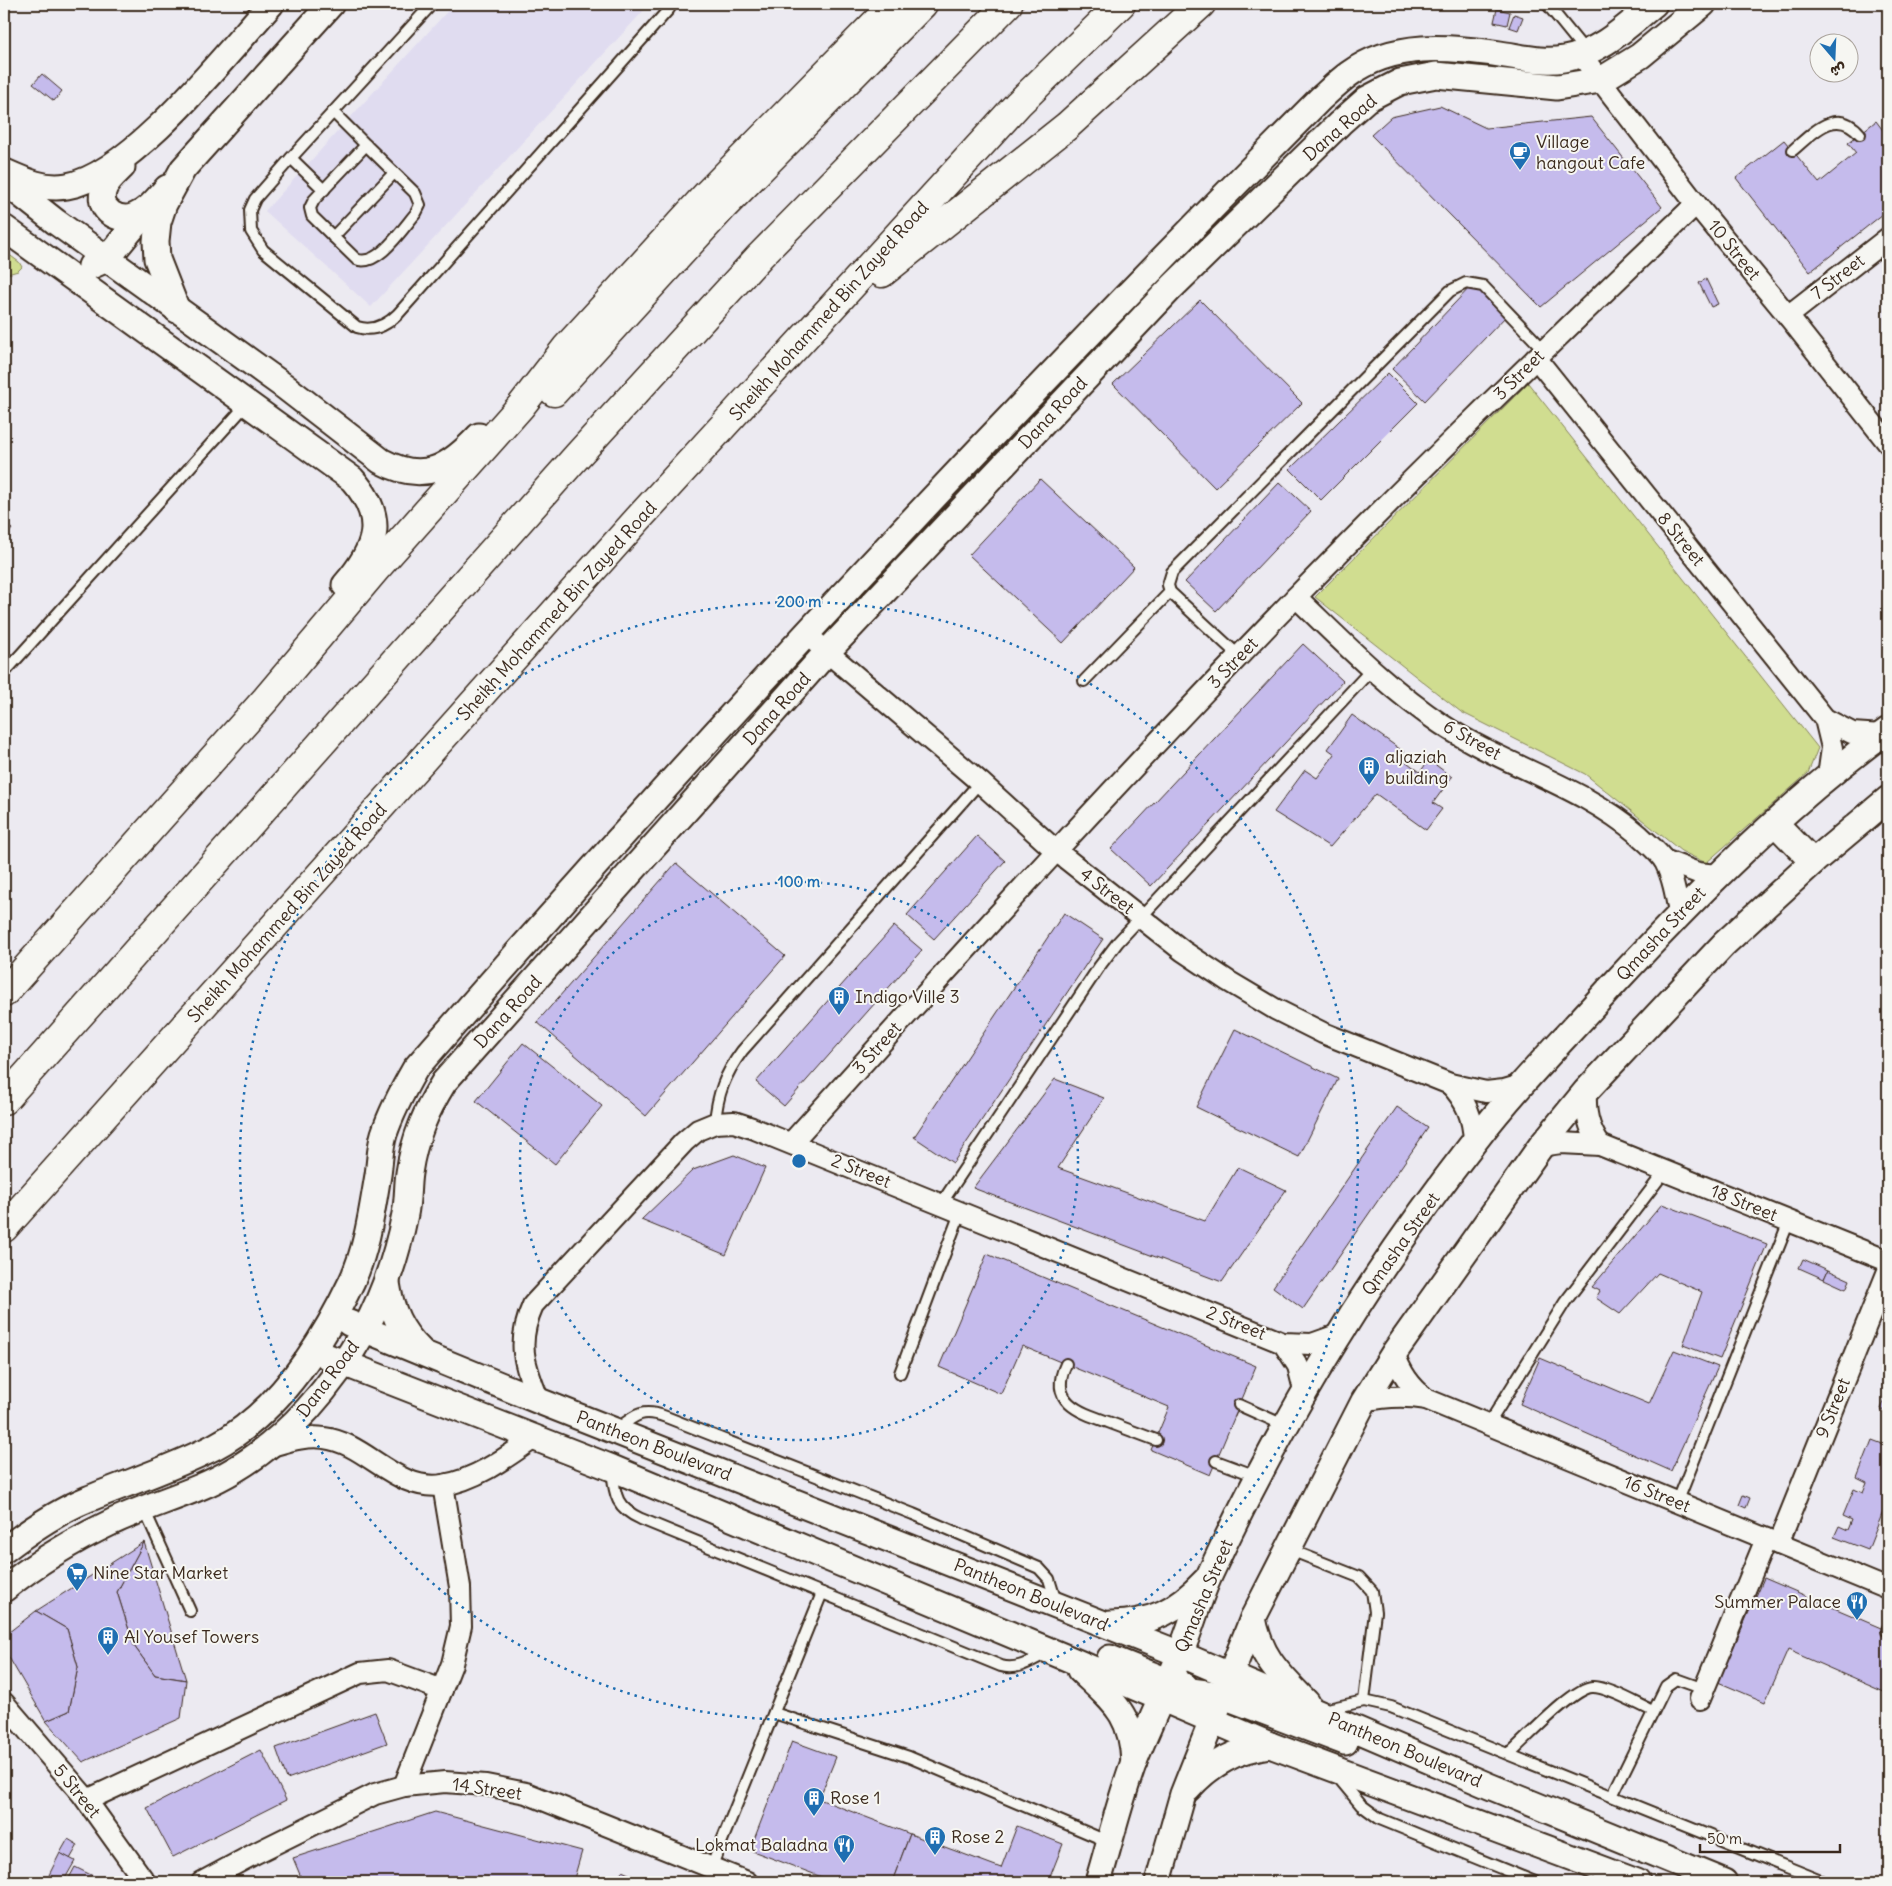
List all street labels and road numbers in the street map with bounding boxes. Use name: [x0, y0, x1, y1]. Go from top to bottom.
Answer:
street label: Dana Road: [1298, 89, 1382, 166]
street label: Sheikh Mohammed Bin Zayed Road: [724, 196, 933, 425]
street label: 10 Street: [1703, 215, 1766, 285]
street label: 7 Street: [1807, 249, 1869, 304]
street label: 3 Street: [1488, 344, 1549, 405]
street label: Dana Road: [1013, 372, 1092, 453]
street label: Sheikh Mohammed Bin Zayed Road: [452, 496, 661, 725]
street label: 8 Street: [1653, 507, 1710, 570]
street label: 3 Street: [1203, 632, 1263, 693]
street label: Dana Road: [738, 667, 816, 750]
street label: 6 Street: [1439, 714, 1505, 765]
street label: Sheikh Mohammed Bin Zayed Road: [182, 798, 391, 1027]
street label: 4 Street: [1076, 862, 1139, 919]
street label: Qmasha Street: [1611, 882, 1710, 986]
street label: Dana Road: [469, 970, 547, 1053]
street label: 3 Street: [847, 1017, 906, 1079]
street label: 2 Street: [828, 1148, 894, 1193]
street label: 18 Street: [1708, 1179, 1781, 1226]
street label: Qmasha Street: [1357, 1188, 1445, 1300]
street label: 2 Street: [1203, 1300, 1269, 1345]
street label: Dana Road: [291, 1335, 364, 1422]
street label: 9 Street: [1810, 1374, 1855, 1441]
street label: Pantheon Boulevard: [573, 1405, 736, 1486]
street label: 16 Street: [1620, 1470, 1694, 1517]
street label: Qmasha Street: [1169, 1536, 1238, 1656]
street label: Pantheon Boulevard: [951, 1553, 1112, 1636]
street label: Pantheon Boulevard: [1325, 1707, 1486, 1792]
street label: 5 Street: [49, 1759, 106, 1822]
street label: 14 Street: [451, 1772, 523, 1805]

